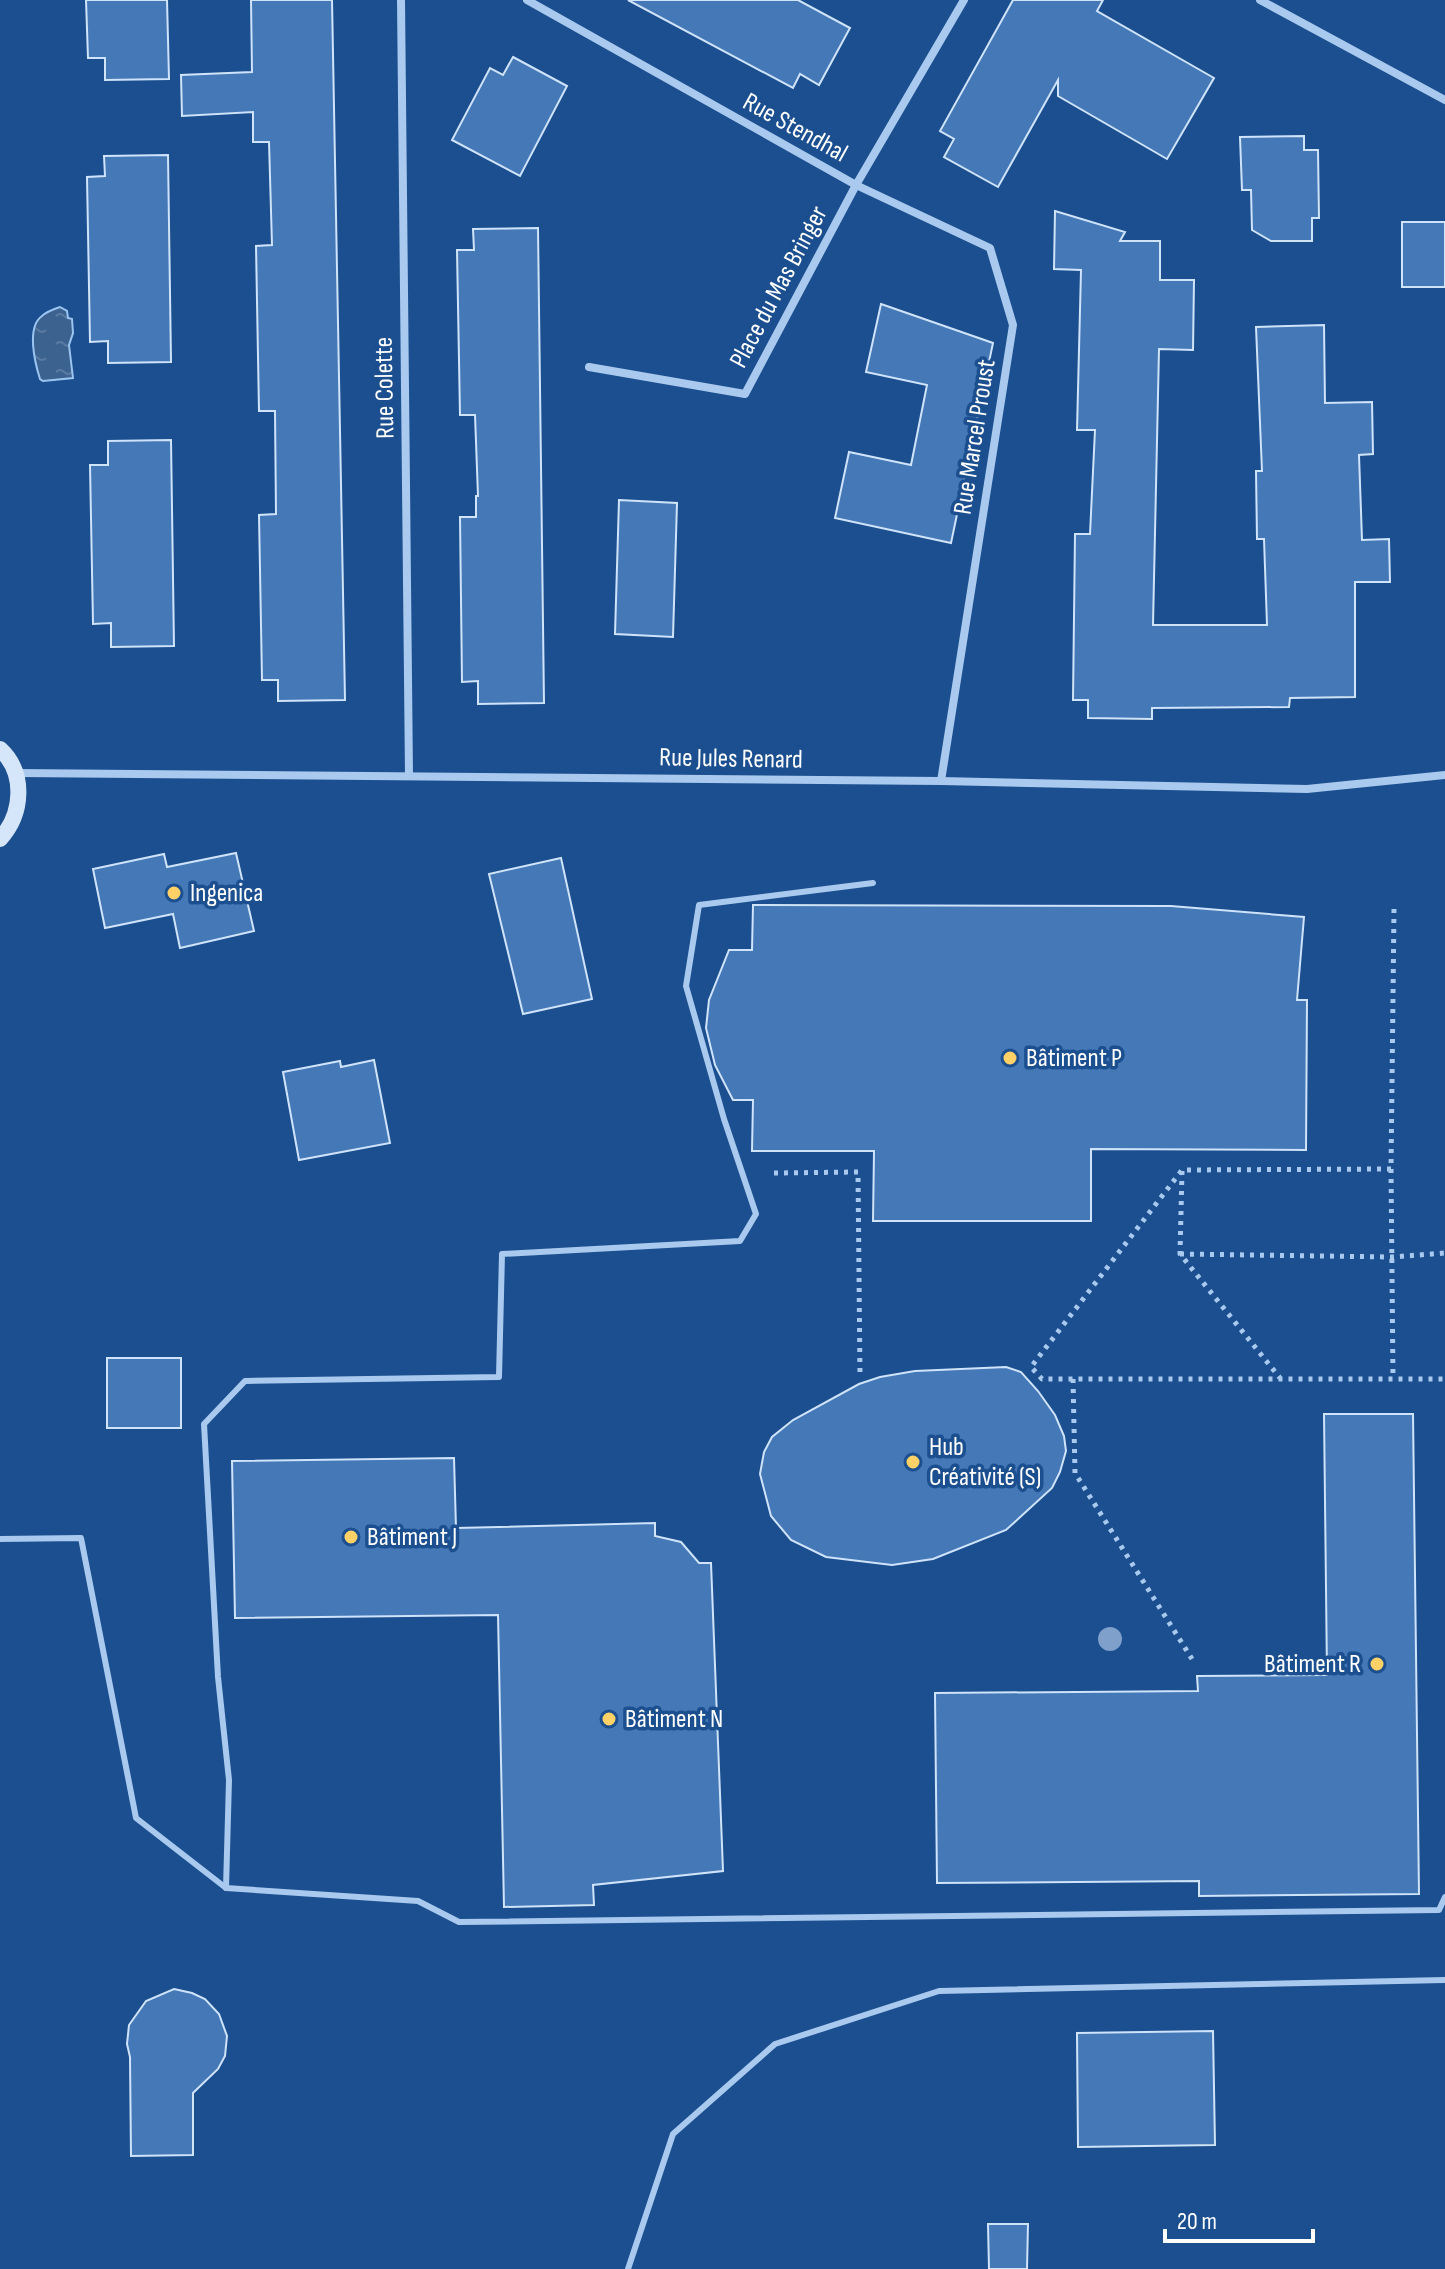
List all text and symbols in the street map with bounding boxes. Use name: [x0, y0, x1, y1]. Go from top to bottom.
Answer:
street label: Rue Stendhal: [737, 87, 853, 169]
street label: Place du Mas Bringer: [723, 200, 835, 373]
street label: Rue Colette: [369, 337, 401, 439]
street label: Rue Marcel Proust: [947, 357, 1003, 517]
street label: Rue Jules Renard: [659, 742, 803, 776]
place label: Ingenica: [190, 878, 263, 909]
marker: Ingenica: [165, 884, 183, 902]
place label: Bâtiment P: [1026, 1043, 1122, 1074]
marker: Bâtiment P: [1001, 1049, 1019, 1067]
place label: Hub Créativité (S): [929, 1432, 1041, 1493]
marker: Hub Créativité (S): [904, 1453, 922, 1471]
place label: Bâtiment J: [367, 1522, 457, 1553]
marker: Bâtiment J: [342, 1528, 360, 1546]
place label: Bâtiment R: [1264, 1649, 1361, 1680]
marker: Bâtiment R: [1368, 1655, 1386, 1673]
place label: Bâtiment N: [625, 1704, 723, 1735]
marker: Bâtiment N: [600, 1710, 618, 1728]
scale bar: [1165, 2193, 1313, 2243]
text: 20 m: [1177, 2207, 1217, 2236]

